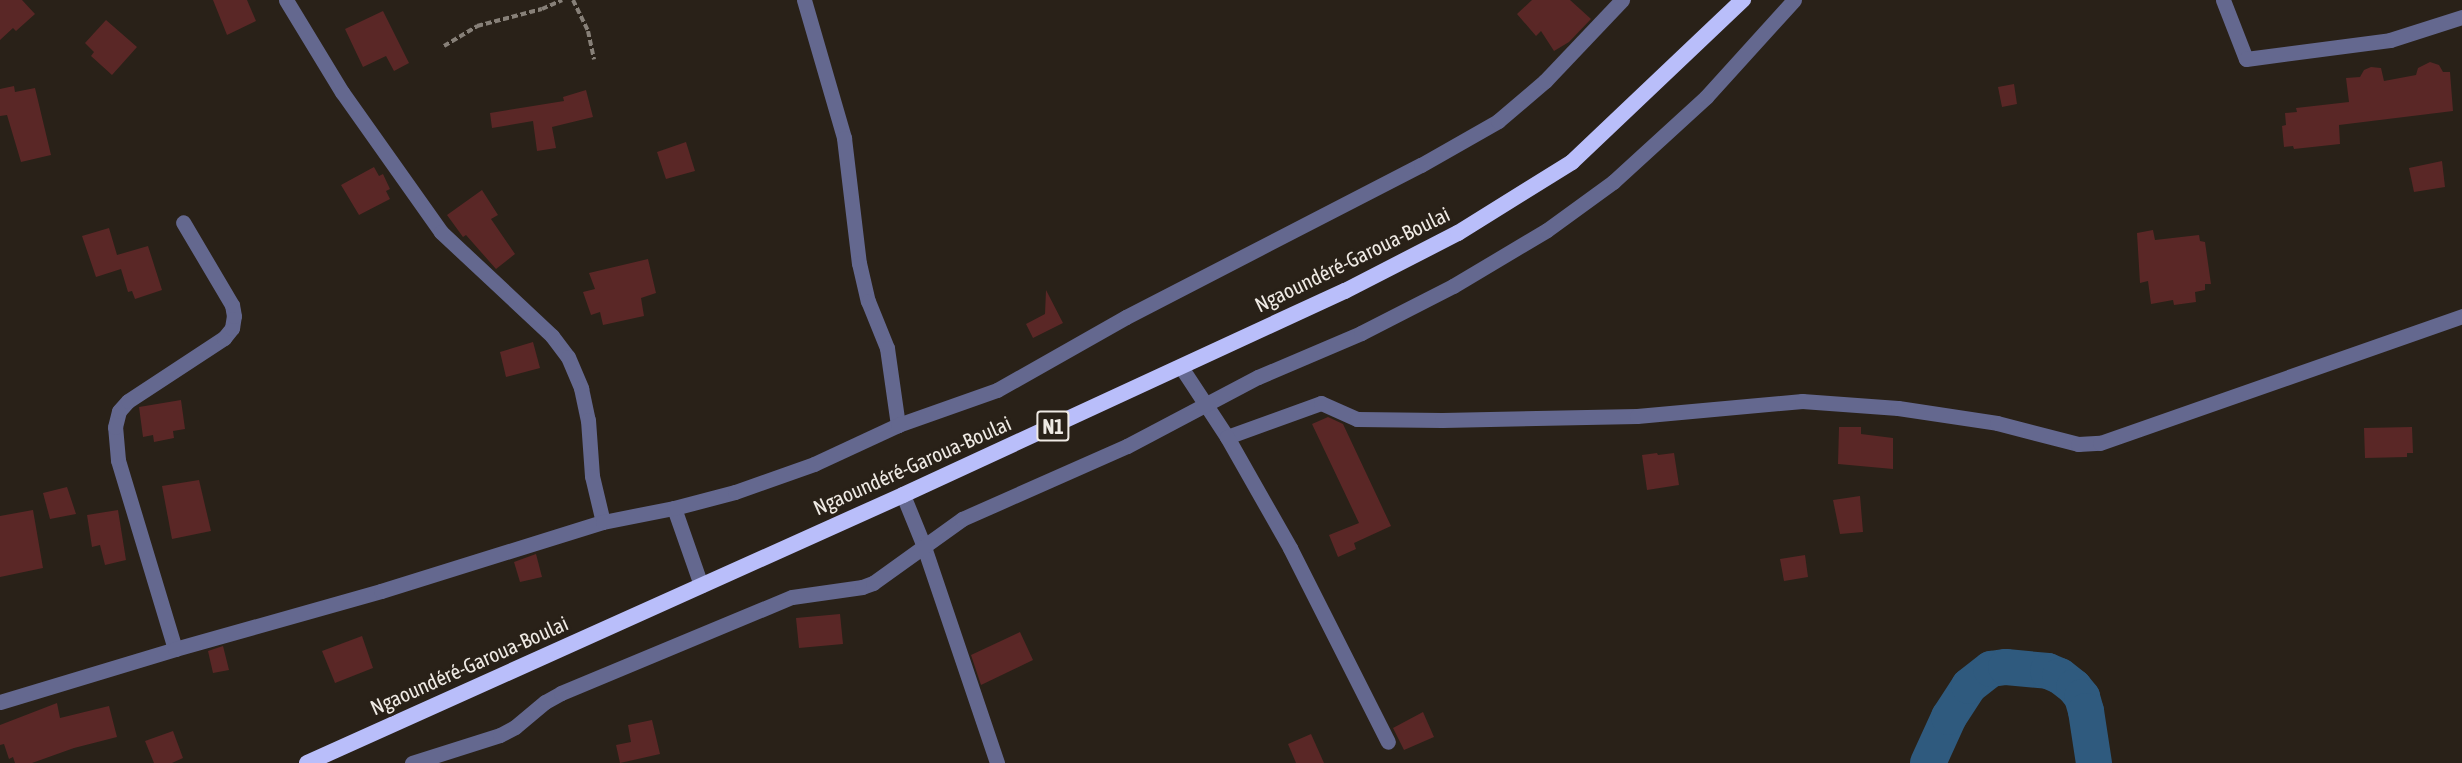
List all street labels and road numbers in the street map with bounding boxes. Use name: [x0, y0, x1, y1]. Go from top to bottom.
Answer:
street label: Ngaoundéré-Garoua-Boulai: [1250, 201, 1454, 317]
road number: N1: [1035, 409, 1071, 443]
street label: Ngaoundéré-Garoua-Boulai: [809, 410, 1015, 520]
street label: Ngaoundéré-Garoua-Boulai: [366, 610, 572, 720]

